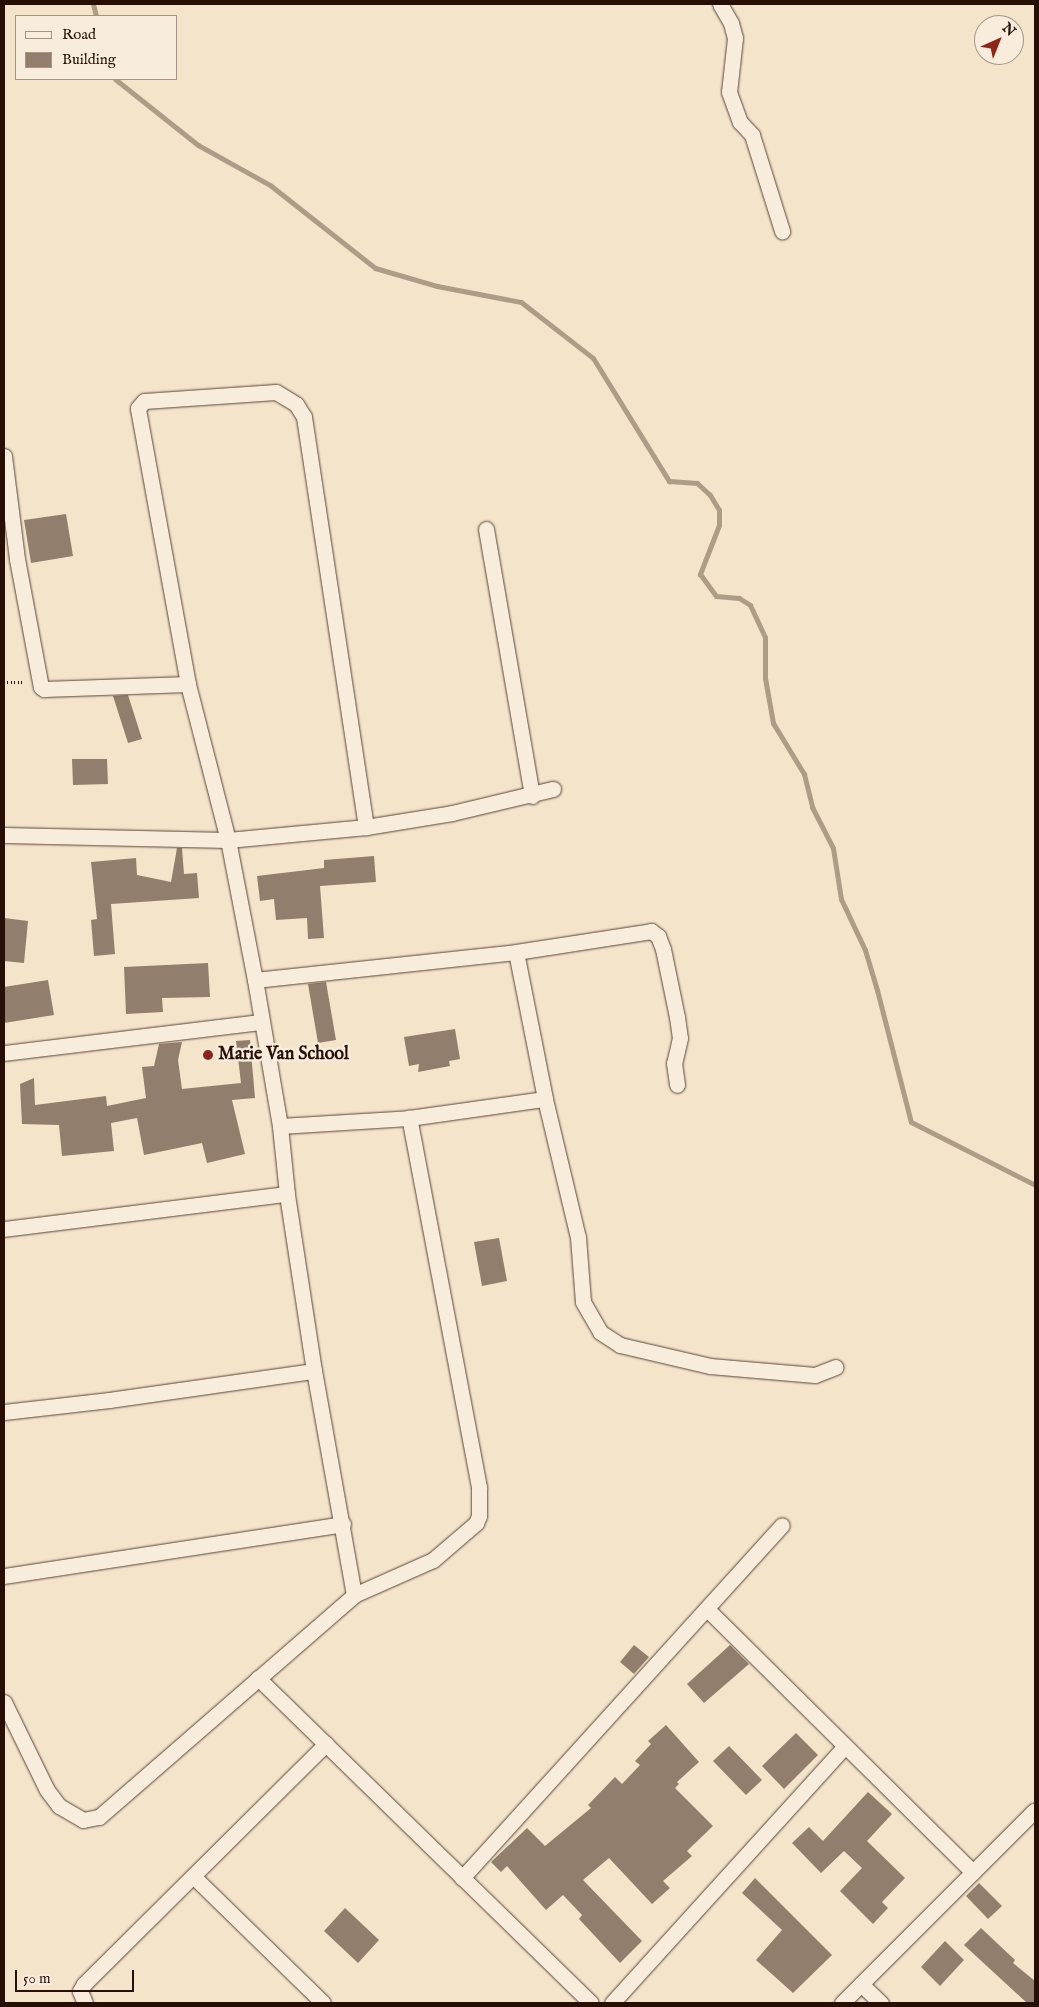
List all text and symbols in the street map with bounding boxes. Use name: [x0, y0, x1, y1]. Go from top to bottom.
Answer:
legend: [15, 15, 178, 80]
north arrow: [974, 15, 1024, 65]
text: N: [998, 19, 1019, 41]
text: Road: [62, 25, 96, 44]
text: Building: [62, 50, 116, 69]
place label: Marie Van School: [218, 1044, 349, 1066]
marker: Marie Van School: [202, 1049, 214, 1061]
scale bar: [18, 1960, 136, 1992]
text: 50 m: [23, 1969, 51, 1988]

